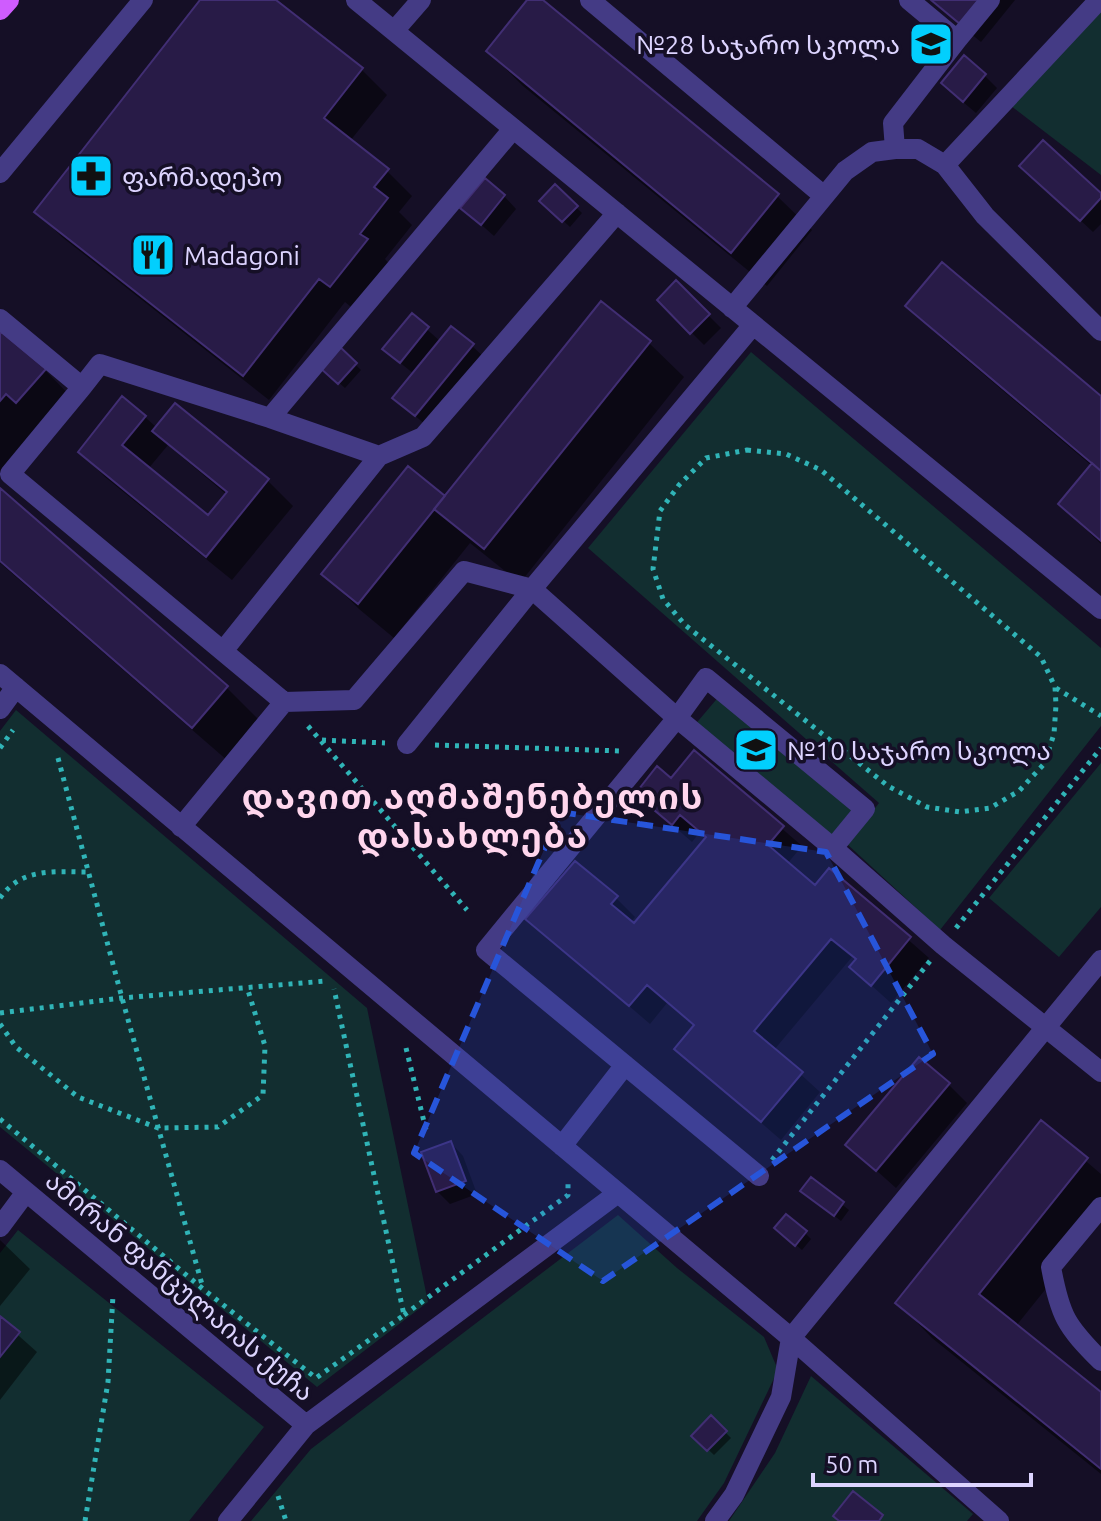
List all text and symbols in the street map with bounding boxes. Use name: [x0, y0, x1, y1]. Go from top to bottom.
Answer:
school or university icon: №28 საჯარო სკოლა: [907, 20, 955, 68]
place label: №28 საჯარო სკოლა: [636, 30, 900, 61]
pharmacy icon: ფარმადეპო: [67, 152, 115, 200]
place label: ფარმადეპო: [122, 162, 283, 193]
restaurant icon: Madagoni: [129, 231, 177, 279]
place label: Madagoni: [184, 241, 300, 270]
school or university icon: №10 საჯარო სკოლა: [732, 726, 780, 774]
place label: №10 საჯარო სკოლა: [787, 736, 1051, 767]
district label: დავით აღმაშენებელის დასახლება: [242, 777, 704, 857]
street label: ამირან ფანცულაიას ქუჩა: [39, 1165, 320, 1408]
scale bar: [813, 1437, 1031, 1487]
text: 50 m: [825, 1451, 878, 1478]

